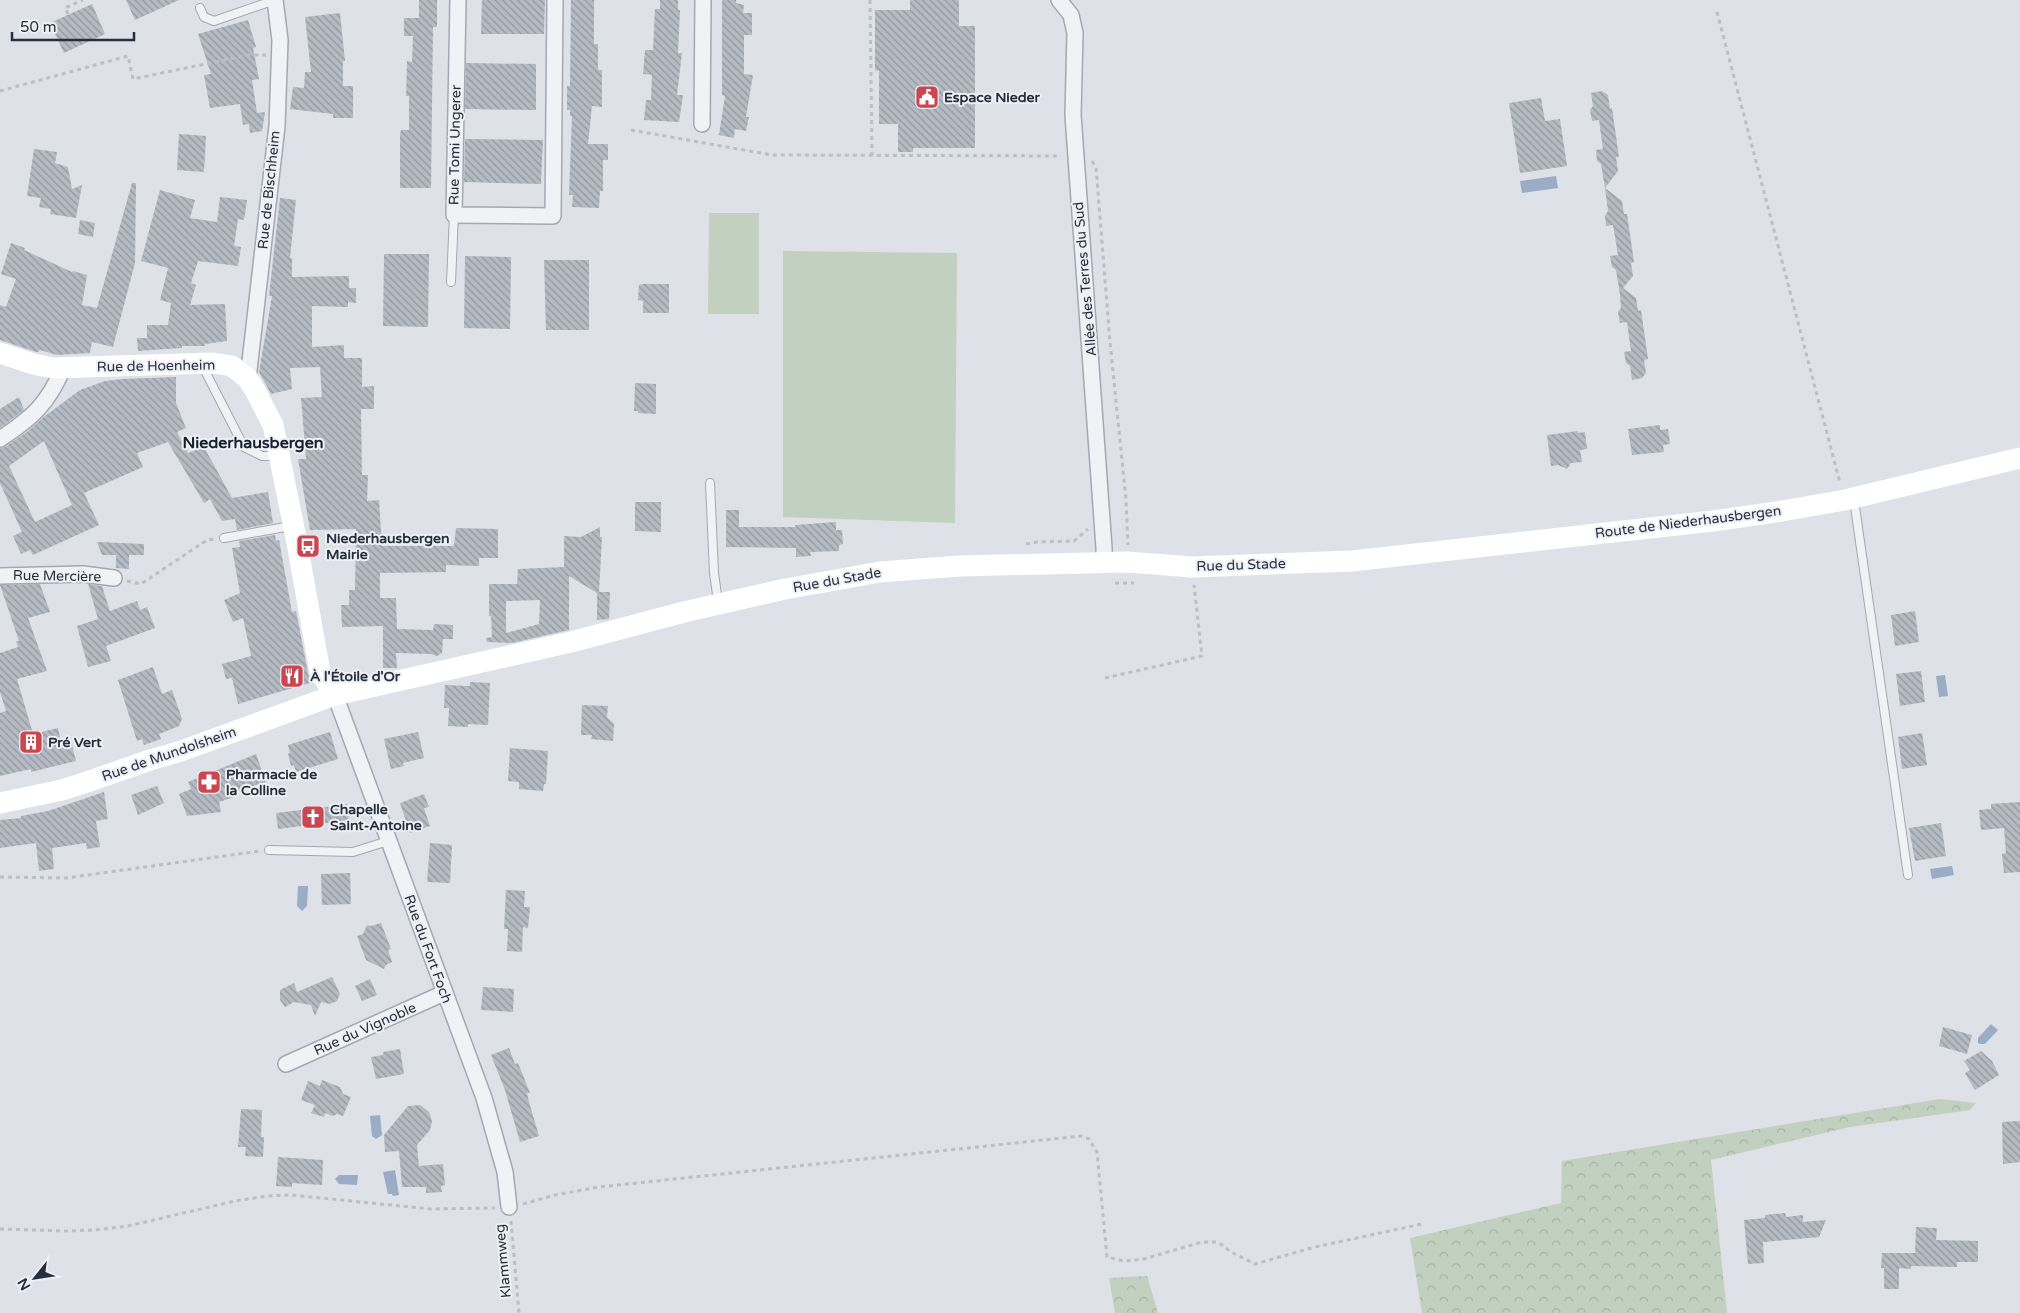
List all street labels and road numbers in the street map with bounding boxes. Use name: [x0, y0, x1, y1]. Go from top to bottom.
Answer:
street label: Rue Tomi Ungerer: [445, 84, 465, 205]
street label: Rue de Bischheim: [254, 130, 284, 250]
street label: Allée des Terres du Sud: [1070, 201, 1100, 357]
street label: Rue de Hoenheim: [97, 356, 215, 376]
street label: Route de Niederhausbergen: [1594, 502, 1782, 542]
street label: Rue du Stade: [1196, 555, 1286, 575]
street label: Rue du Stade: [792, 564, 883, 596]
street label: Rue Mercière: [13, 567, 101, 585]
street label: Rue de Mundolsheim: [99, 723, 239, 785]
street label: Rue du Fort Foch: [400, 892, 456, 1006]
street label: Rue du Vignoble: [311, 999, 419, 1059]
street label: Klammweg: [491, 1223, 515, 1299]

